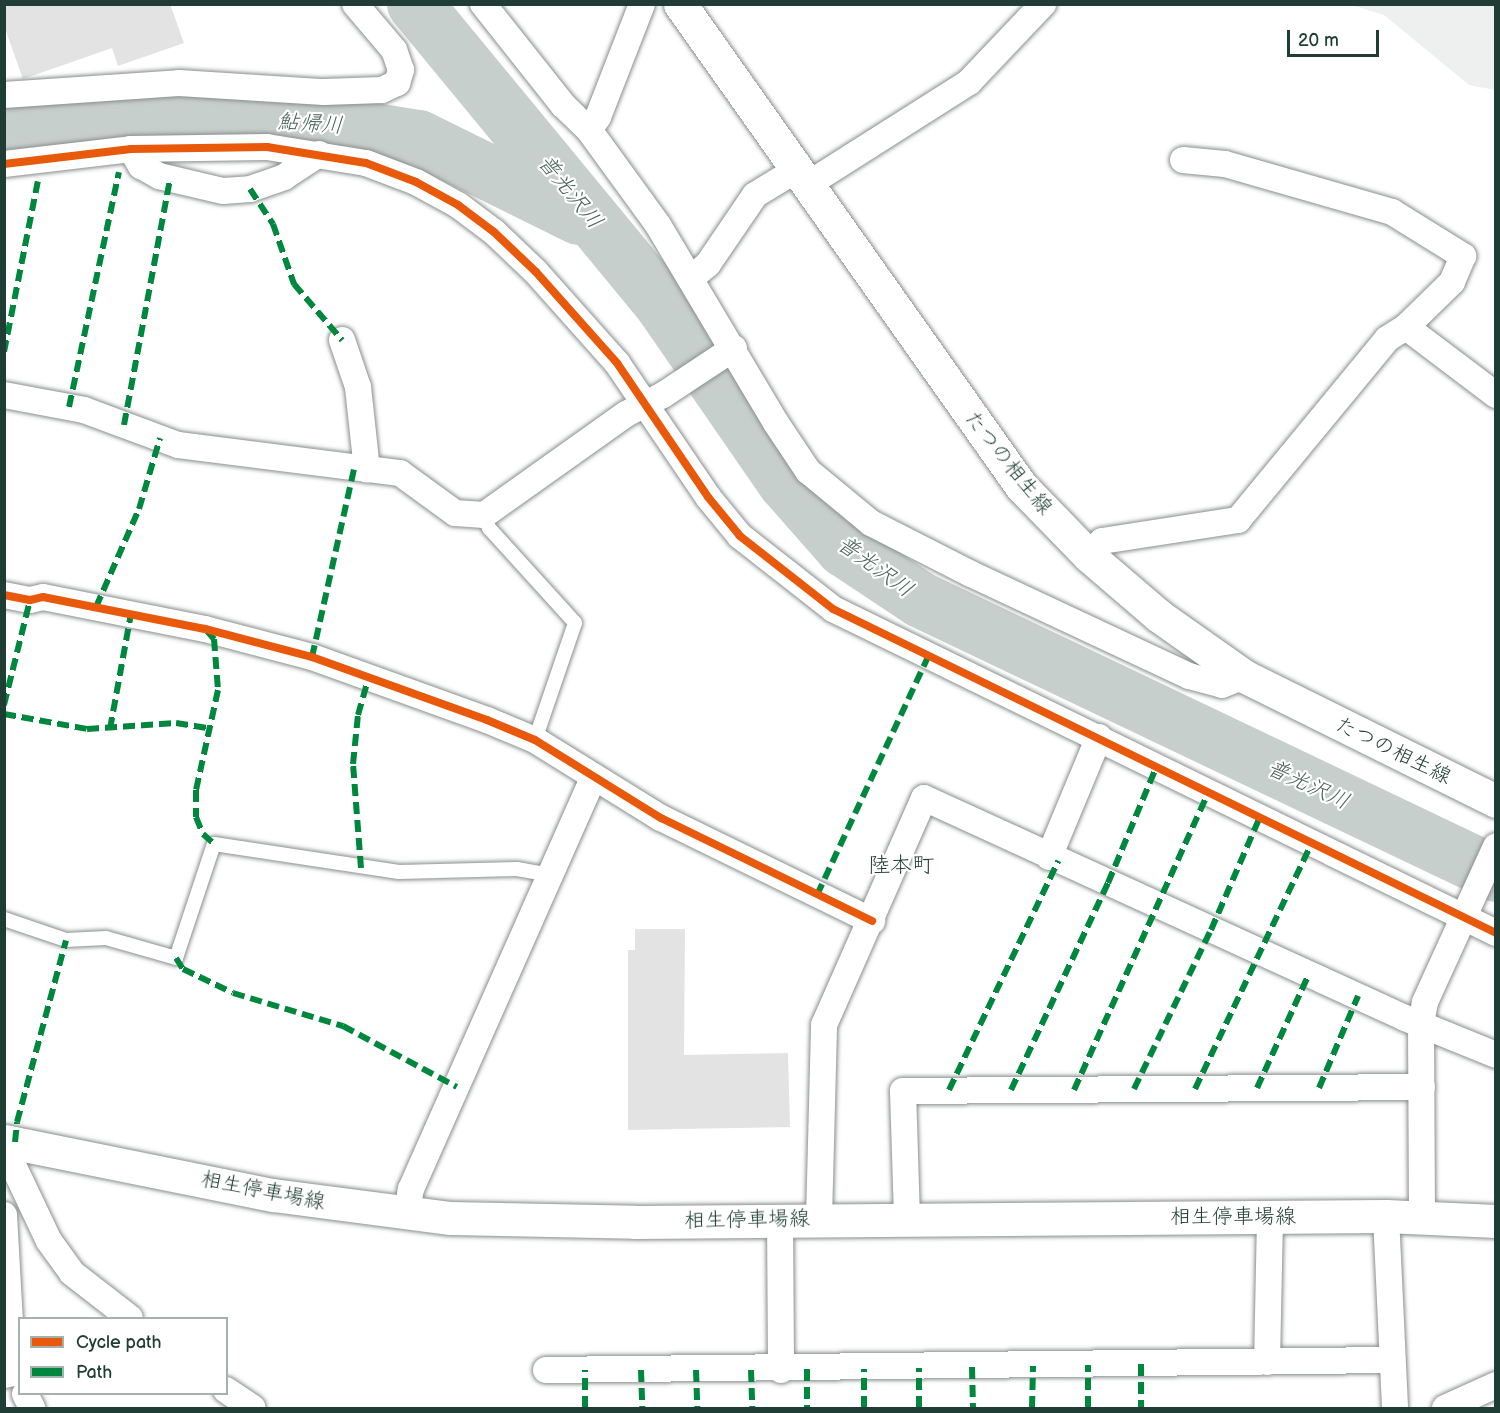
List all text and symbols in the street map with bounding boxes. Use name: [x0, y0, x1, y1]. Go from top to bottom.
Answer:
scale bar: [1290, 18, 1382, 56]
text: 20 m: [1298, 30, 1339, 51]
water label: 鮎帰川: [276, 109, 344, 139]
water label: 普光沢川: [532, 149, 608, 235]
street label: たつの相生線: [959, 406, 1057, 520]
water label: 普光沢川: [832, 530, 918, 604]
street label: たつの相生線: [1331, 712, 1455, 790]
water label: 普光沢川: [1263, 754, 1353, 816]
district label: 陸本町: [868, 853, 934, 879]
street label: 相生停車場線: [199, 1167, 327, 1215]
street label: 相生停車場線: [1170, 1204, 1296, 1230]
street label: 相生停車場線: [684, 1206, 810, 1234]
legend: [18, 1317, 228, 1395]
text: Cycle path: [76, 1332, 162, 1353]
text: Path: [76, 1362, 112, 1383]

